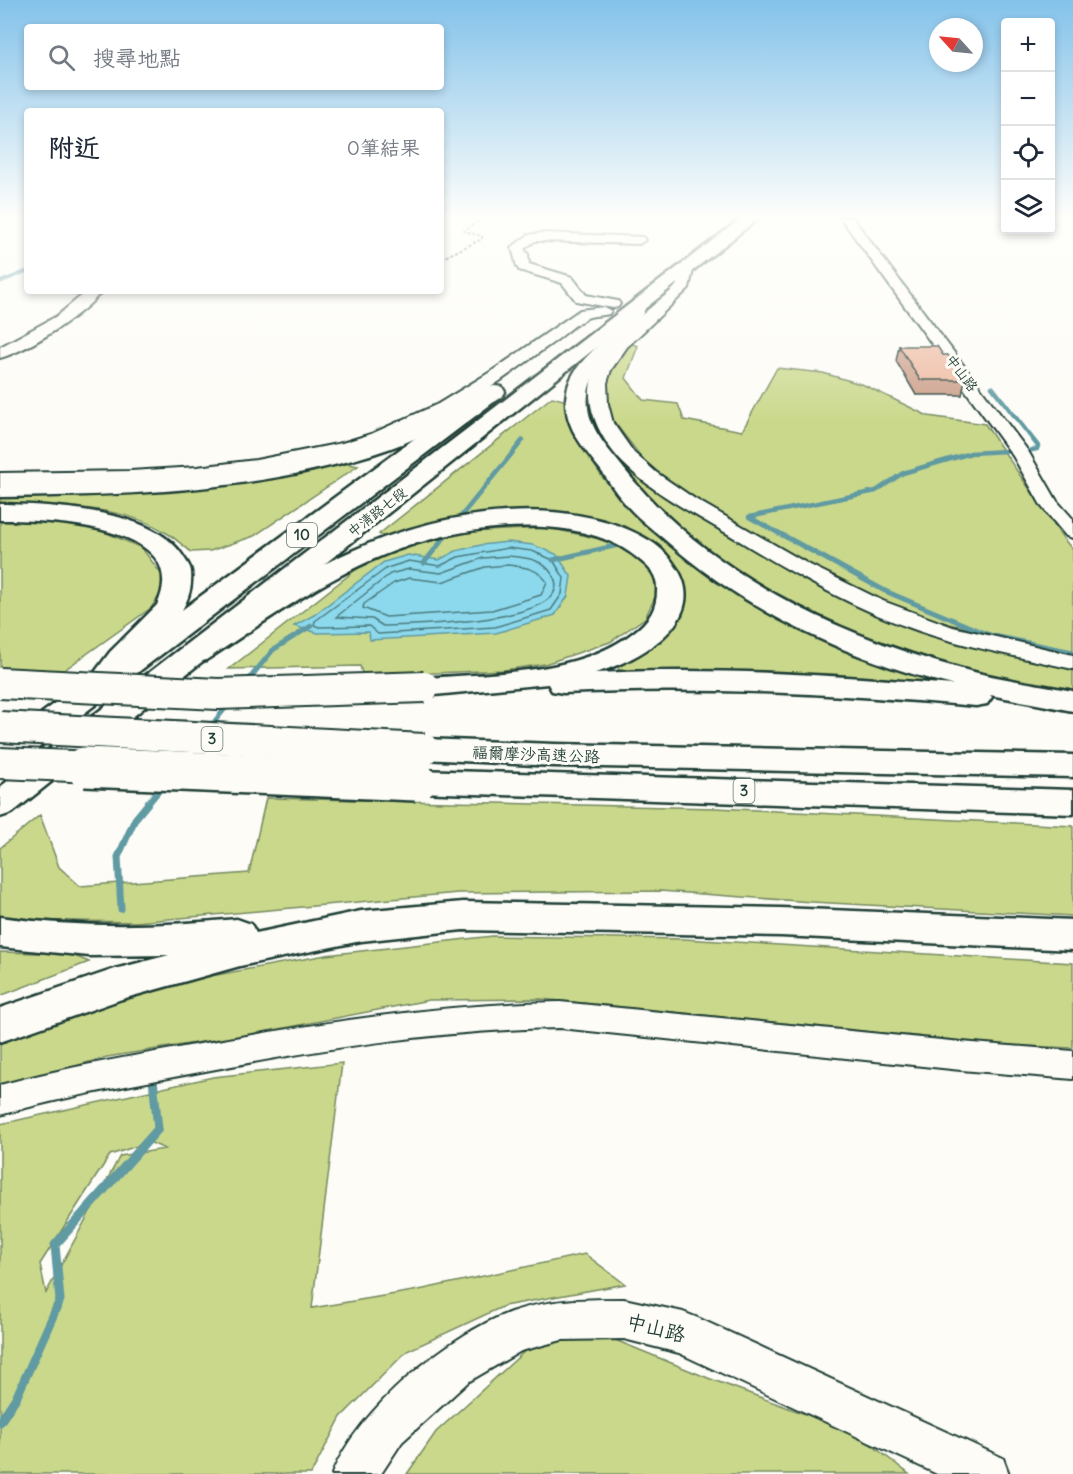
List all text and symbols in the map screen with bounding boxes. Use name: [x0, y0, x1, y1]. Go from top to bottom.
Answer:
north arrow: [929, 18, 983, 72]
map controls: [1001, 18, 1055, 234]
button: +: [1001, 18, 1055, 72]
search box: [24, 24, 444, 90]
icon: search: [45, 41, 78, 74]
text: 搜尋地點: [93, 44, 181, 72]
button: −: [1001, 72, 1055, 126]
button: locate: [1001, 126, 1055, 180]
text: 附近: [48, 131, 100, 164]
text: 0筆結果: [347, 135, 420, 160]
button: layers: [1001, 180, 1055, 234]
street label: 中山路: [942, 351, 982, 395]
street label: 中清路七段: [344, 483, 410, 541]
road number: 10: [287, 523, 317, 547]
road number: 3: [202, 727, 222, 751]
street label: 福爾摩沙高速公路: [472, 742, 600, 766]
road number: 3: [734, 779, 754, 803]
street label: 中山路: [624, 1308, 689, 1347]

